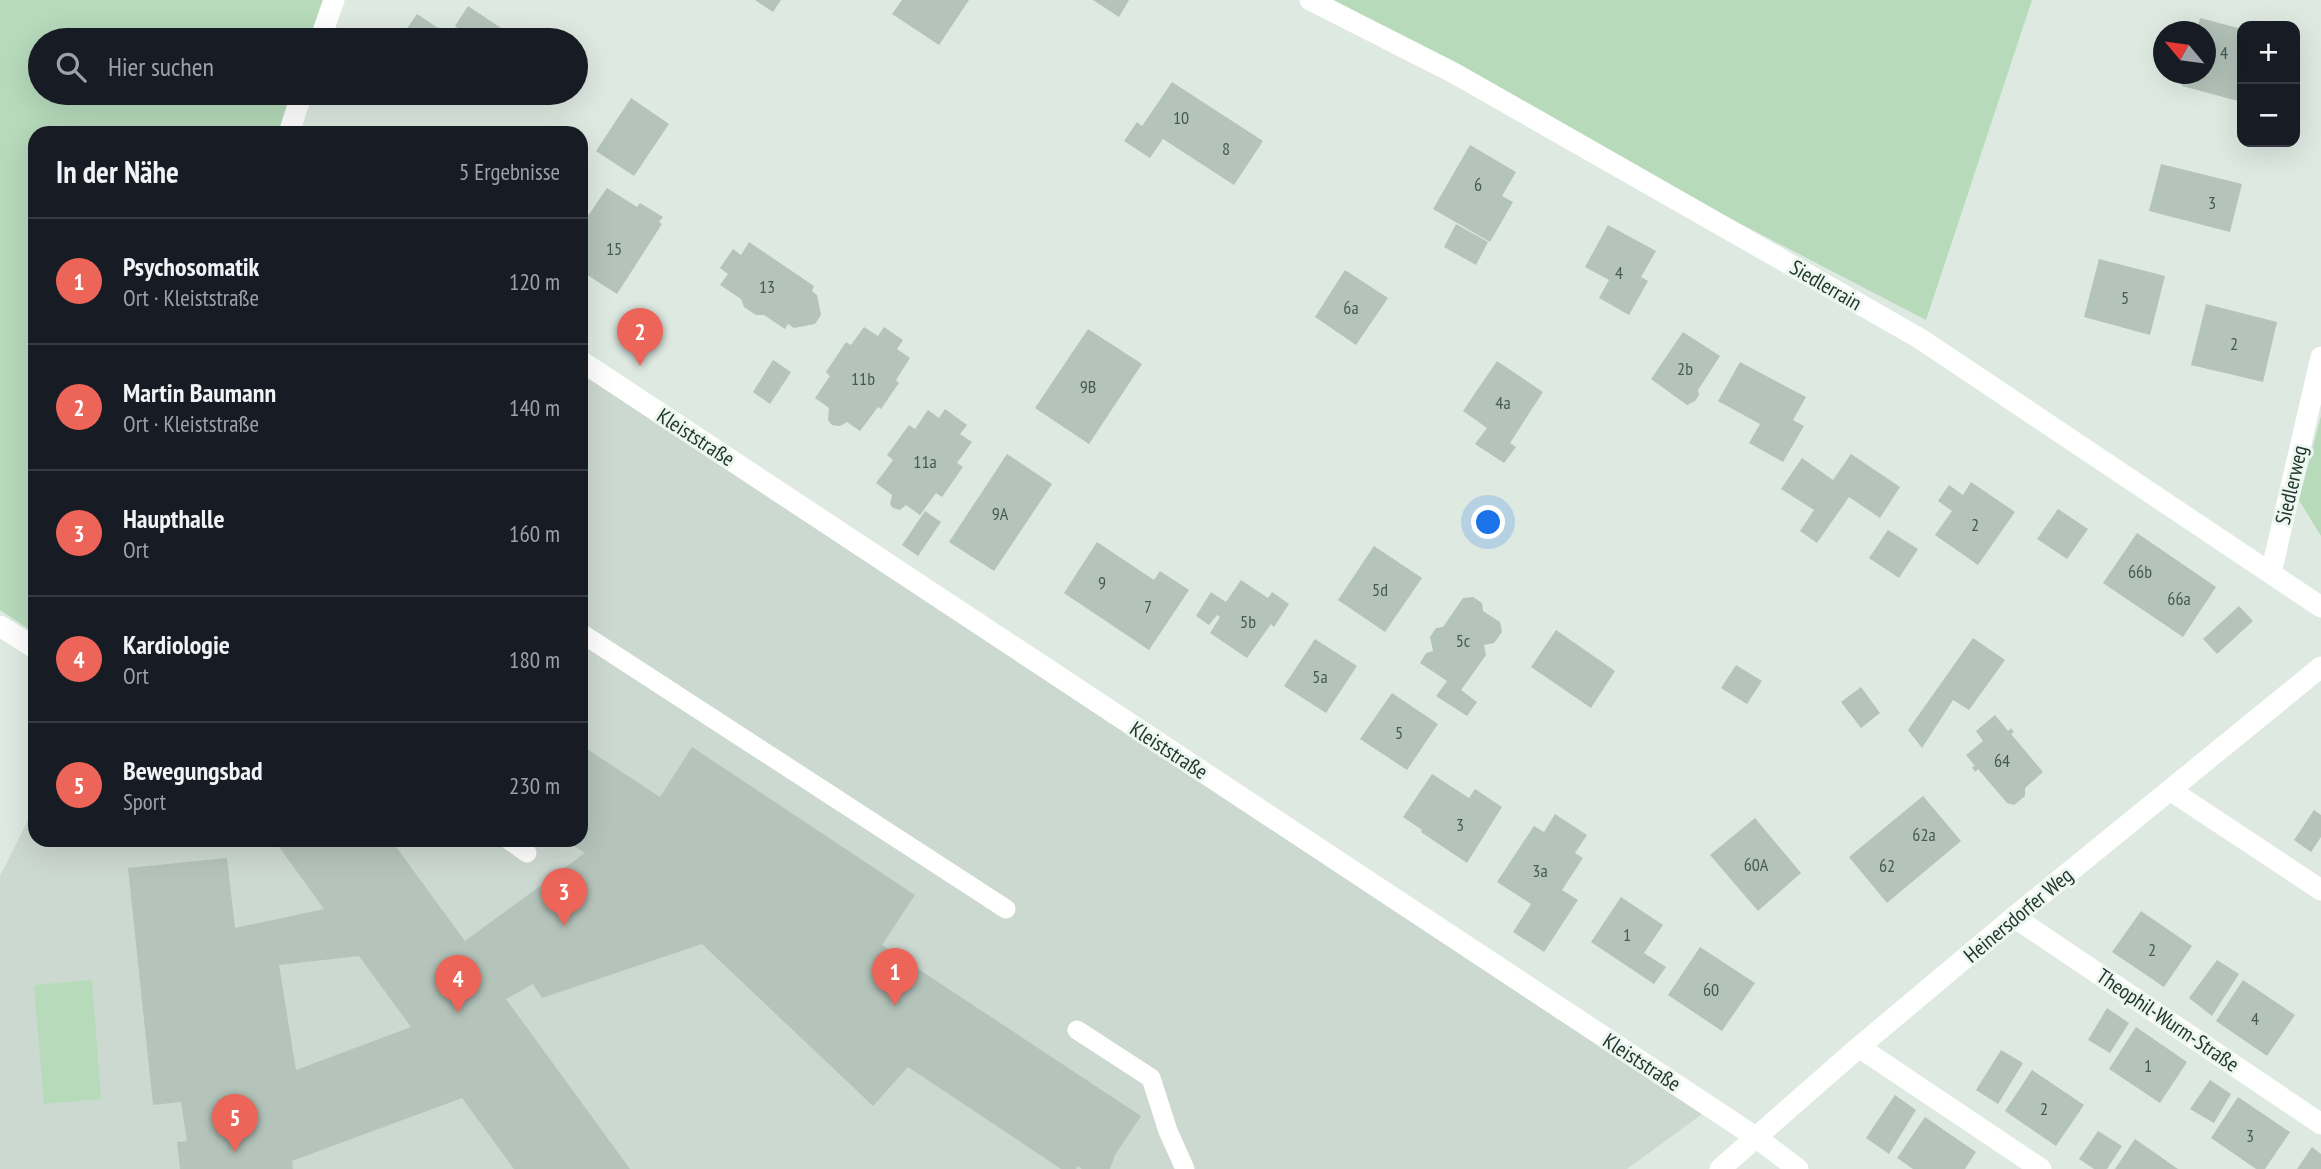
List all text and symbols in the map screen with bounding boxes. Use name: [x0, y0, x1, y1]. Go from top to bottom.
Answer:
north arrow: [2153, 21, 2216, 84]
map controls: [2237, 21, 2300, 147]
button: +: [2237, 21, 2300, 84]
search box: [28, 28, 588, 105]
house number: 4: [2220, 41, 2228, 64]
icon: search: [52, 48, 90, 86]
text: Hier suchen: [108, 50, 214, 83]
button: −: [2237, 84, 2300, 147]
house number: 10: [1173, 106, 1189, 129]
house number: 8: [1222, 137, 1230, 160]
text: In der Nähe: [56, 152, 179, 191]
text: 5 Ergebnisse: [459, 157, 560, 186]
house number: 6: [1474, 173, 1482, 196]
house number: 3: [2208, 191, 2216, 214]
house number: 15: [606, 237, 622, 260]
text: Psychosomatik: [123, 250, 259, 283]
street label: Siedlerrain: [1785, 254, 1867, 316]
house number: 4: [1615, 261, 1623, 284]
text: 1: [74, 267, 85, 296]
text: 120 m: [509, 267, 560, 296]
house number: 13: [759, 275, 775, 298]
text: Ort · Kleiststraße: [123, 283, 259, 312]
house number: 5: [2121, 286, 2129, 309]
house number: 6a: [1343, 296, 1359, 319]
pin: 2: [617, 308, 663, 366]
house number: 2: [2230, 332, 2238, 355]
house number: 2b: [1677, 357, 1693, 380]
house number: 11b: [851, 367, 875, 390]
house number: 9B: [1080, 375, 1096, 398]
text: Martin Baumann: [123, 376, 276, 409]
house number: 4a: [1495, 391, 1511, 414]
text: 2: [74, 393, 85, 422]
text: 140 m: [509, 393, 560, 422]
street label: Kleiststraße: [652, 402, 740, 472]
text: Ort · Kleiststraße: [123, 409, 259, 438]
street label: Siedlerweg: [2269, 443, 2313, 527]
house number: 11a: [913, 450, 937, 473]
text: Haupthalle: [123, 502, 225, 535]
house number: 9A: [992, 502, 1009, 525]
your location: [1471, 505, 1505, 539]
house number: 2: [1971, 513, 1979, 536]
text: 3: [74, 519, 85, 548]
text: 160 m: [509, 519, 560, 548]
text: Ort: [123, 535, 149, 564]
house number: 66b: [2128, 560, 2152, 583]
house number: 9: [1098, 571, 1106, 594]
house number: 5d: [1372, 578, 1388, 601]
house number: 66a: [2167, 587, 2191, 610]
house number: 7: [1144, 595, 1152, 618]
house number: 5b: [1240, 610, 1256, 633]
text: Kardiologie: [123, 628, 230, 661]
house number: 5c: [1456, 629, 1471, 652]
text: 4: [74, 645, 85, 674]
text: 180 m: [509, 645, 560, 674]
text: Ort: [123, 661, 149, 690]
house number: 5a: [1312, 665, 1328, 688]
street label: Kleiststraße: [1125, 715, 1213, 785]
house number: 5: [1395, 721, 1403, 744]
house number: 64: [1994, 749, 2010, 772]
text: Bewegungsbad: [123, 754, 263, 787]
text: 5: [74, 771, 85, 800]
text: 230 m: [509, 771, 560, 800]
text: Sport: [123, 787, 166, 816]
house number: 3: [1456, 813, 1464, 836]
house number: 62a: [1912, 823, 1936, 846]
house number: 60A: [1744, 853, 1769, 876]
house number: 62: [1879, 854, 1895, 877]
house number: 3a: [1532, 859, 1548, 882]
street label: Heinersdorfer Weg: [1958, 862, 2078, 968]
pin: 3: [541, 868, 587, 926]
house number: 1: [1623, 923, 1631, 946]
house number: 2: [2148, 938, 2156, 961]
pin: 1: [872, 948, 918, 1006]
pin: 4: [435, 955, 481, 1013]
street label: Theophil-Wurm-Straße: [2092, 962, 2244, 1078]
house number: 60: [1703, 978, 1719, 1001]
house number: 4: [2251, 1007, 2259, 1030]
street label: Kleiststraße: [1598, 1027, 1686, 1097]
house number: 1: [2144, 1054, 2152, 1077]
pin: 5: [212, 1094, 258, 1152]
house number: 2: [2040, 1097, 2048, 1120]
house number: 3: [2246, 1124, 2254, 1147]

